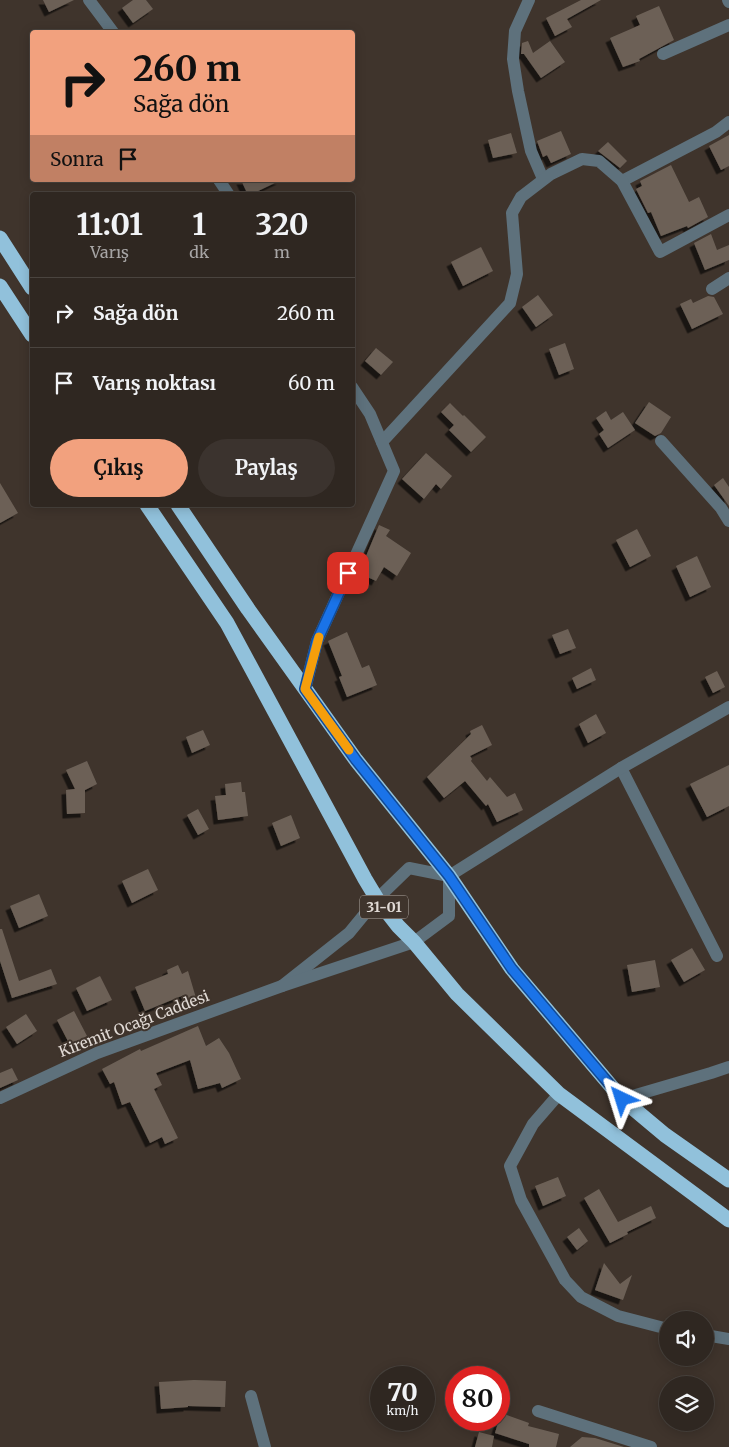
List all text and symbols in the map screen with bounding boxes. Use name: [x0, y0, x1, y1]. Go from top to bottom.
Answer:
text: 260 m: [133, 47, 241, 91]
icon: right: [50, 50, 115, 115]
text: Sağa dön: [133, 90, 229, 118]
icon: arrive: [114, 145, 142, 173]
text: Sonra: [50, 147, 104, 171]
text: 11:01: [76, 205, 143, 243]
text: 1: [192, 205, 206, 243]
text: 320: [255, 205, 309, 243]
text: Varış: [90, 242, 129, 262]
text: dk: [189, 242, 209, 262]
text: m: [274, 242, 290, 262]
icon: right: [50, 299, 78, 327]
text: Sağa dön: [93, 301, 178, 325]
text: 260 m: [277, 301, 335, 325]
icon: arrive: [50, 369, 78, 397]
text: Varış noktası: [93, 371, 216, 395]
text: 60 m: [288, 371, 335, 395]
button: Çıkış: [50, 439, 188, 497]
button: Paylaş: [198, 439, 335, 497]
pin: [327, 552, 369, 594]
icon: arrive: [334, 559, 362, 587]
road number: 31-01: [360, 896, 408, 919]
street label: Kiremit Ocağı Caddesi: [56, 986, 212, 1061]
position arrow: [595, 1072, 647, 1124]
map controls: [659, 1311, 714, 1431]
button: sound: [659, 1311, 714, 1366]
speed limit sign: 80: [445, 1366, 510, 1431]
text: 70: [387, 1376, 418, 1408]
button: layers: [659, 1376, 714, 1431]
text: km/h: [387, 1403, 418, 1418]

